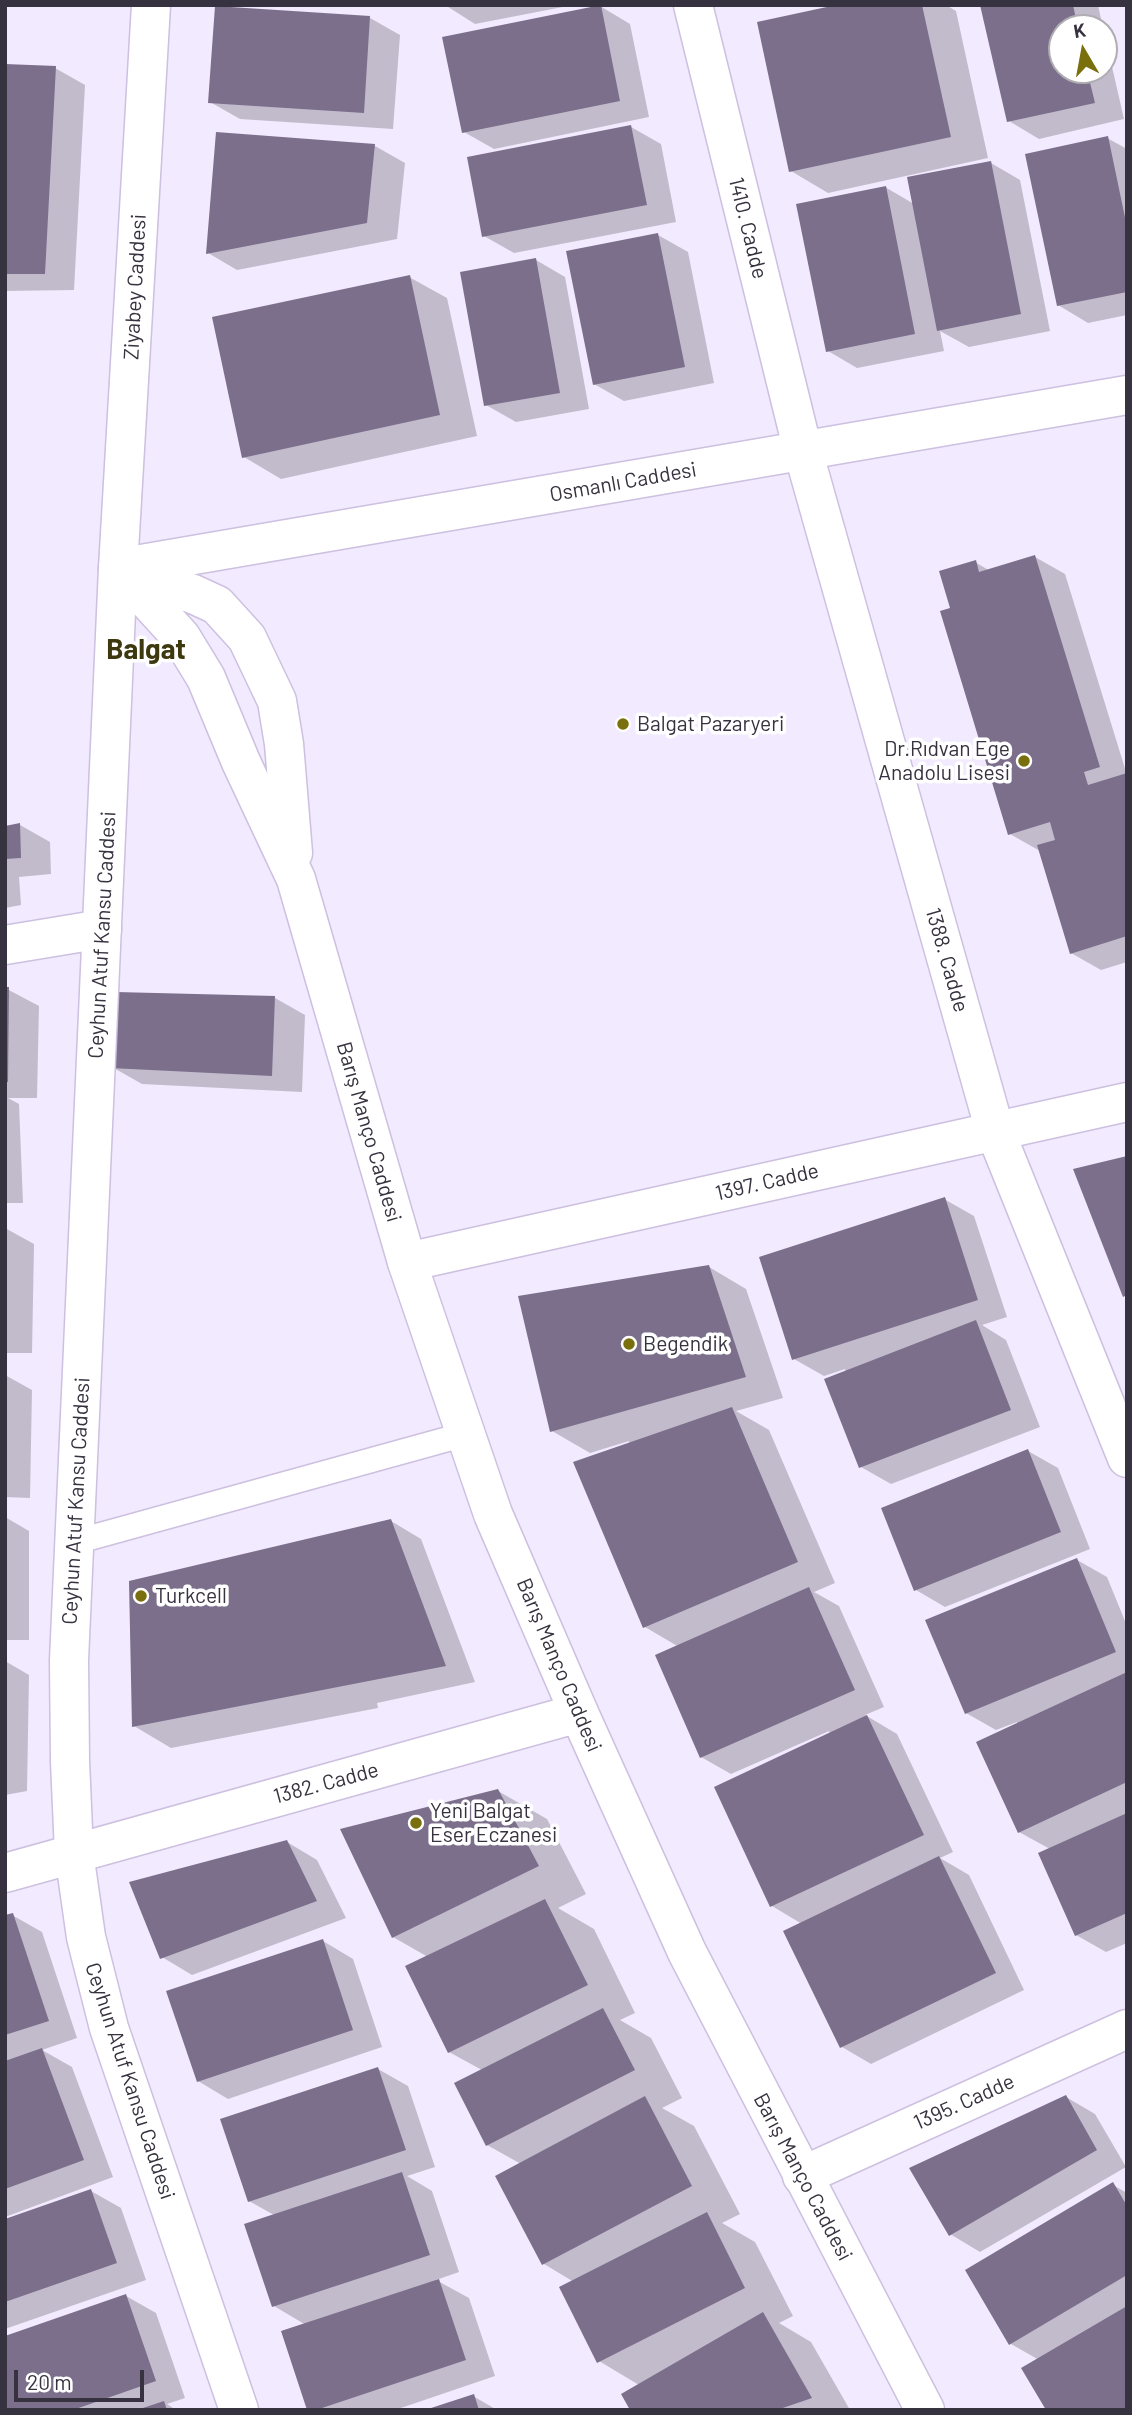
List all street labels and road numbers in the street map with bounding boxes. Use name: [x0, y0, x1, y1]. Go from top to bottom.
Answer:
street label: 1410. Cadde: [723, 175, 773, 281]
street label: Ziyabey Caddesi: [119, 213, 151, 361]
street label: Osmanlı Caddesi: [548, 457, 698, 507]
street label: Ceyhun Atuf Kansu Caddesi: [83, 811, 121, 1059]
street label: 1388. Cadde: [920, 905, 974, 1015]
street label: Barış Manço Caddesi: [331, 1039, 407, 1225]
street label: 1397. Cadde: [713, 1158, 821, 1206]
street label: Ceyhun Atuf Kansu Caddesi: [57, 1377, 95, 1625]
street label: Barış Manço Caddesi: [511, 1574, 607, 1756]
street label: 1382. Cadde: [271, 1757, 381, 1809]
street label: Ceyhun Atuf Kansu Caddesi: [80, 1959, 180, 2203]
street label: 1395. Cadde: [910, 2069, 1018, 2135]
street label: Barış Manço Caddesi: [748, 2089, 858, 2265]

